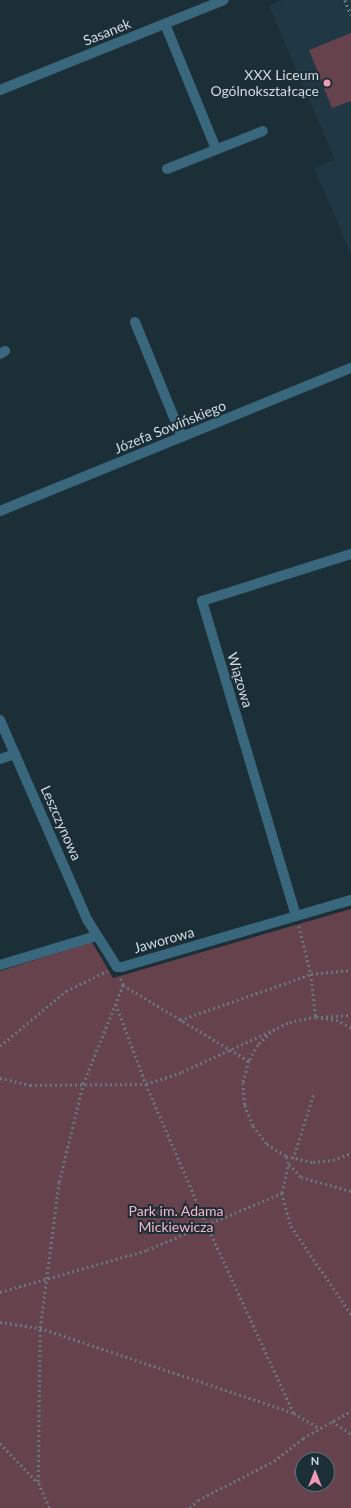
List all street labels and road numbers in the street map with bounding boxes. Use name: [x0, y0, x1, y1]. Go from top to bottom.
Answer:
street label: Sasanek: [81, 15, 133, 49]
street label: Józefa Sowińskiego: [112, 397, 228, 457]
street label: Wiązowa: [224, 650, 256, 710]
street label: Leszczynowa: [37, 783, 85, 863]
street label: Jaworowa: [132, 923, 196, 957]

